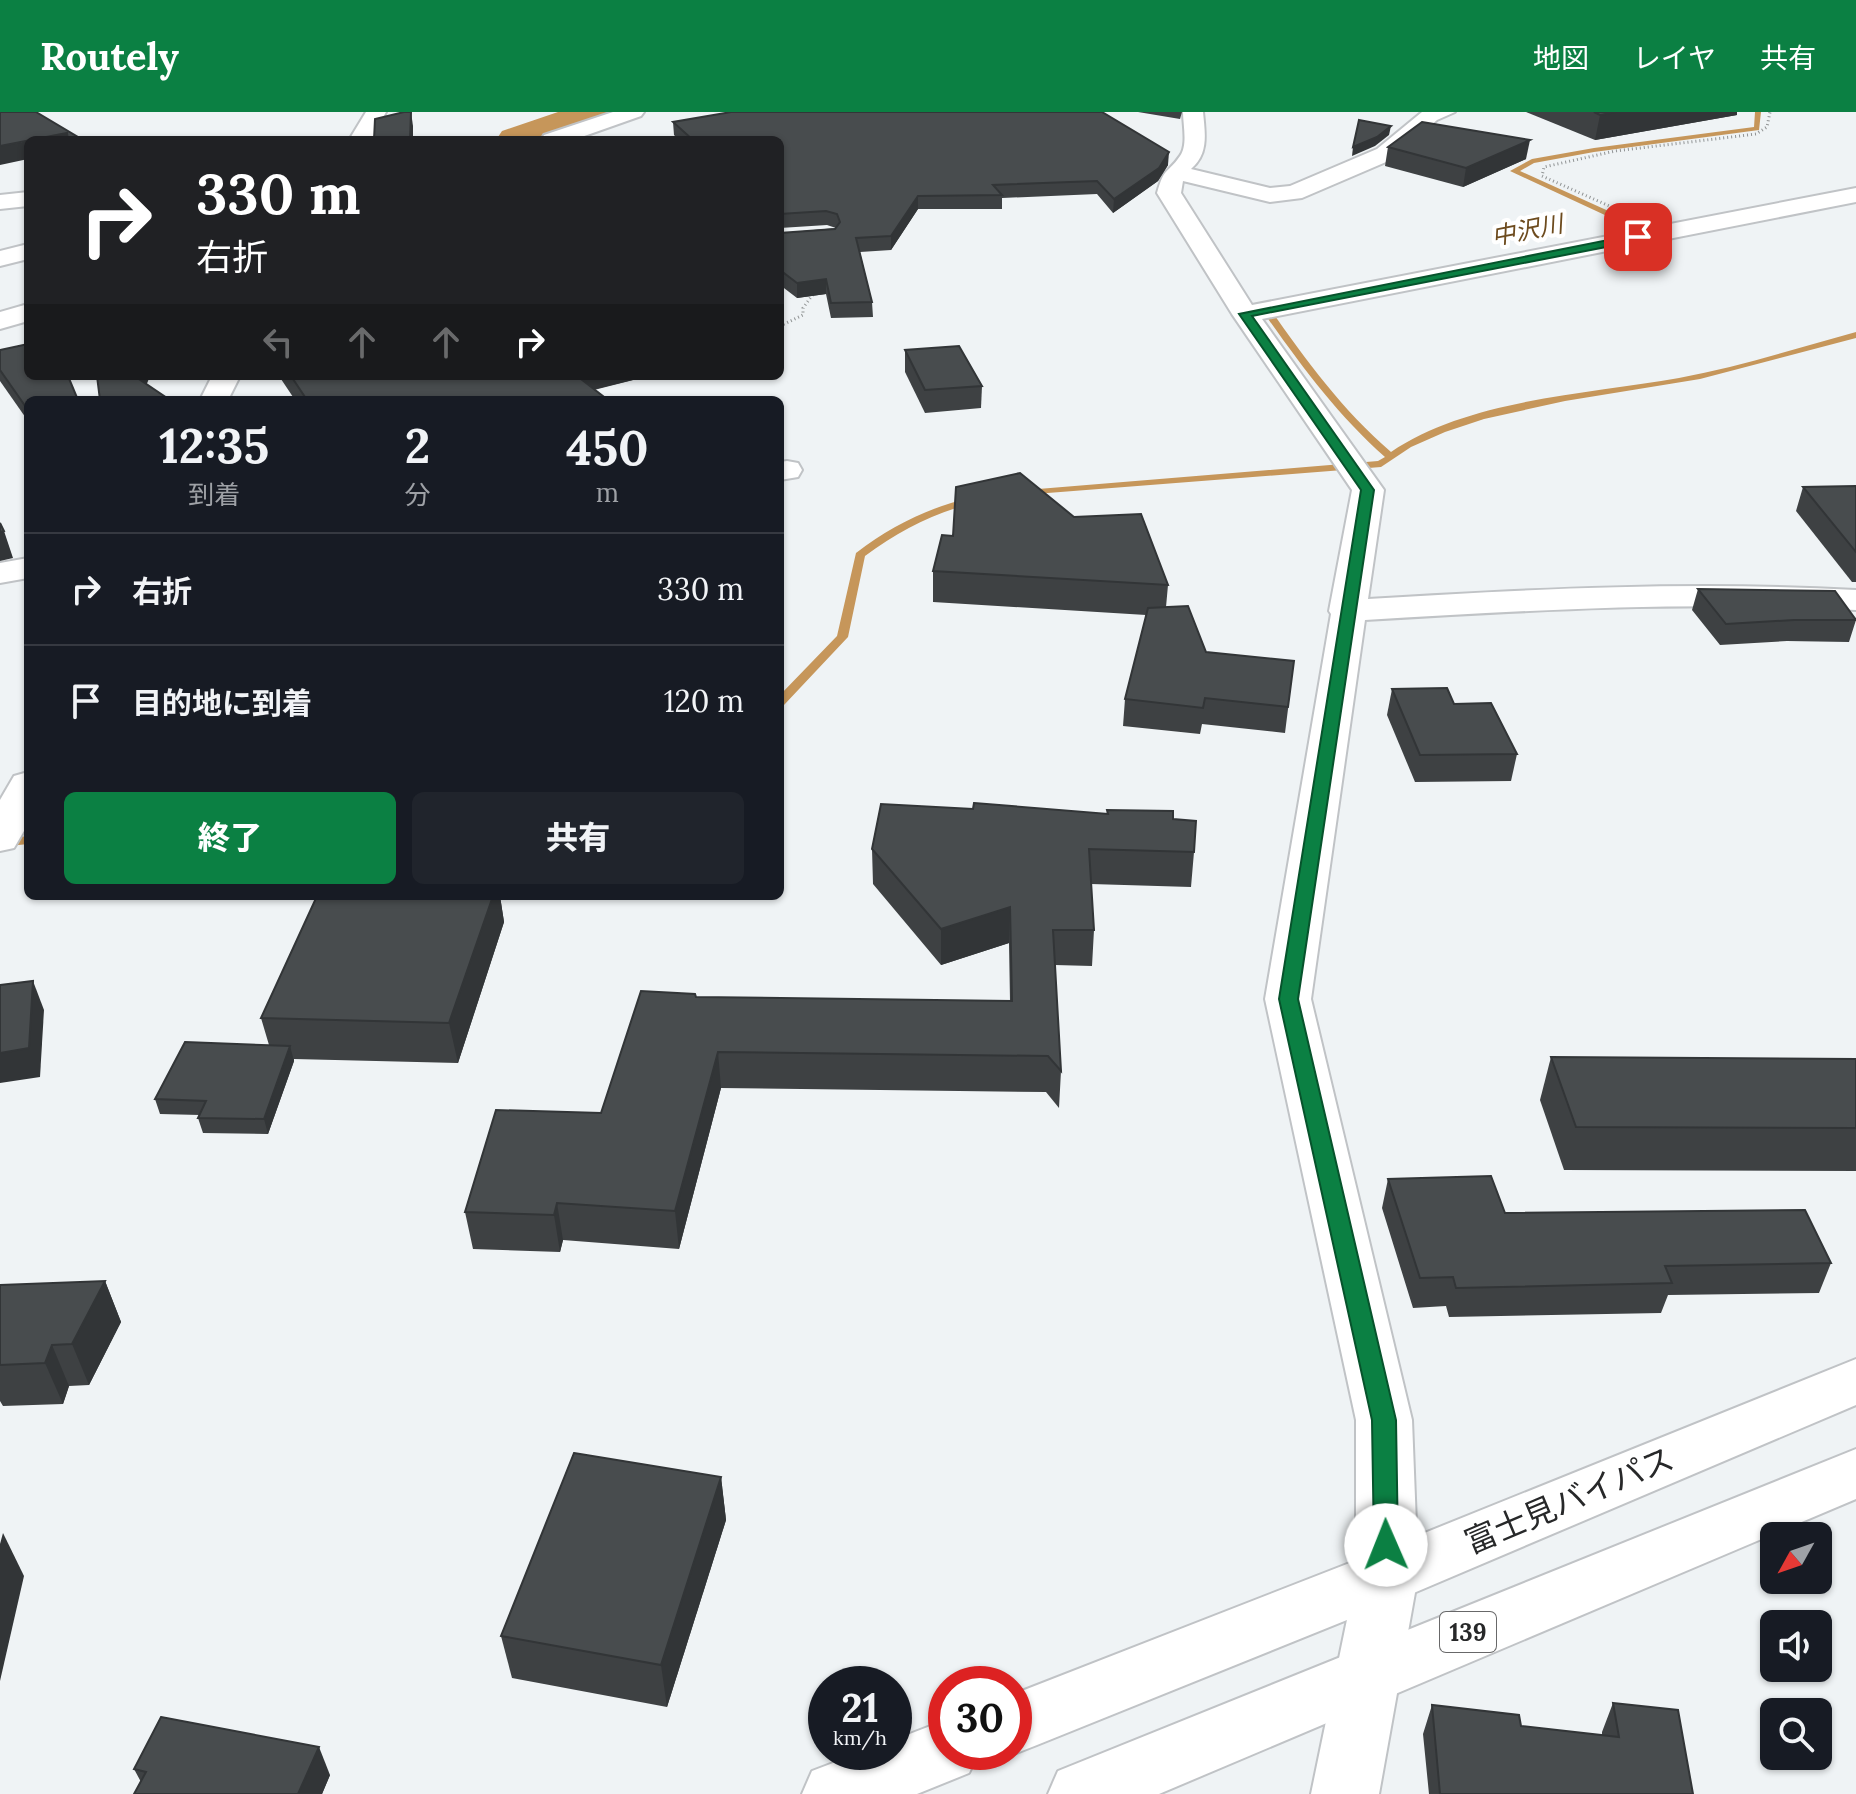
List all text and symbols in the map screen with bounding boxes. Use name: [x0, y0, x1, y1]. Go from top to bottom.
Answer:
text: Routely: [40, 32, 179, 80]
text: 地図: [1533, 40, 1589, 76]
text: レイヤ: [1633, 40, 1716, 76]
text: 共有: [1760, 40, 1816, 76]
text: 330 m: [196, 158, 361, 229]
icon: right: [64, 168, 168, 272]
pin: [1604, 203, 1672, 271]
water label: 中沢川: [1489, 207, 1568, 252]
icon: arrive: [1616, 215, 1660, 259]
text: 右折: [196, 234, 268, 280]
icon: left: [256, 320, 300, 364]
icon: ahead: [340, 320, 384, 364]
icon: ahead: [424, 320, 468, 364]
icon: right: [508, 320, 552, 364]
text: 12:35: [159, 415, 269, 476]
text: 2: [405, 415, 430, 476]
text: 450: [566, 417, 649, 478]
text: m: [596, 476, 619, 509]
text: 到着: [188, 478, 240, 511]
text: 分: [405, 478, 431, 511]
icon: right: [64, 567, 108, 611]
text: 330 m: [657, 570, 744, 608]
text: 右折: [132, 572, 192, 610]
icon: arrive: [64, 679, 108, 723]
text: 120 m: [664, 682, 744, 720]
text: 目的地に到着: [132, 684, 312, 722]
button: 終了: [64, 792, 396, 884]
button: 共有: [412, 792, 744, 884]
street label: 富士見バイパス: [1458, 1437, 1680, 1563]
position arrow: [1344, 1503, 1428, 1587]
north arrow: [1760, 1522, 1832, 1594]
map controls: [1760, 1522, 1832, 1770]
button: sound: [1760, 1610, 1832, 1682]
road number: 139: [1440, 1612, 1496, 1652]
speed limit sign: 30: [928, 1666, 1032, 1770]
text: 21: [841, 1682, 879, 1733]
button: search: [1760, 1698, 1832, 1770]
text: km/h: [833, 1725, 887, 1750]

